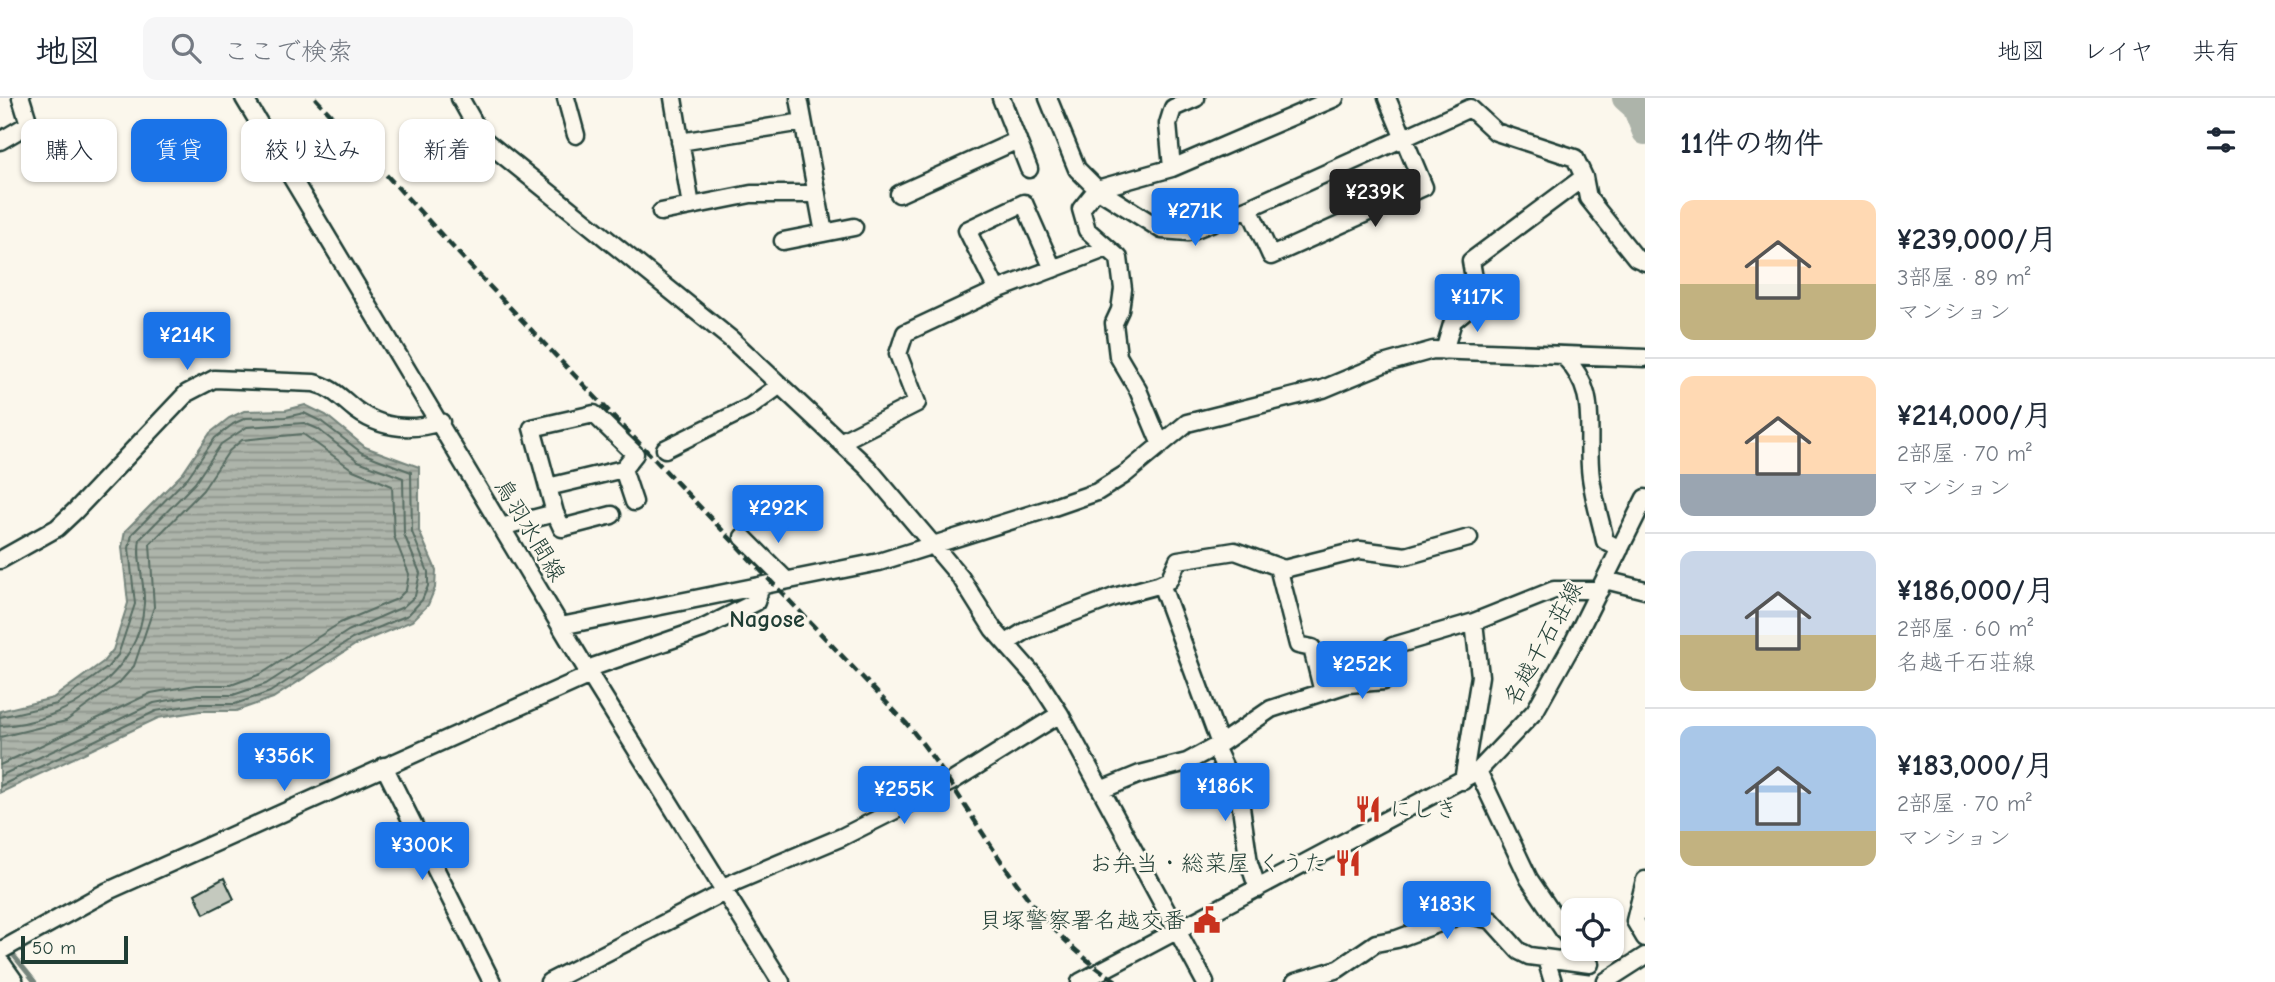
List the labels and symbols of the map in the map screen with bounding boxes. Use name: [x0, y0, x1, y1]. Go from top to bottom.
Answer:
pin: ¥239K: [1326, 170, 1424, 229]
pin: ¥271K: [1146, 188, 1244, 248]
pin: ¥117K: [1428, 274, 1526, 334]
pin: ¥214K: [138, 313, 236, 372]
street label: 鳥羽水間線: [489, 474, 571, 586]
pin: ¥292K: [729, 486, 827, 545]
street label: 名越千石荘線: [1498, 576, 1588, 710]
district label: Nagose: [729, 605, 805, 633]
pin: ¥252K: [1313, 642, 1411, 701]
pin: ¥356K: [235, 734, 333, 793]
pin: ¥186K: [1176, 764, 1274, 823]
pin: ¥255K: [855, 766, 953, 826]
restaurant icon: にしき: [1353, 794, 1383, 824]
place label: にしき: [1389, 796, 1458, 823]
pin: ¥300K: [373, 822, 471, 882]
restaurant icon: お弁当・総菜屋 くうた: [1333, 848, 1363, 878]
place label: お弁当・総菜屋 くうた: [1089, 850, 1327, 877]
pin: ¥183K: [1398, 882, 1496, 941]
public building icon: 貝塚警察署名越交番: [1192, 905, 1222, 935]
place label: 貝塚警察署名越交番: [979, 907, 1186, 934]
scale bar: [21, 933, 128, 965]

